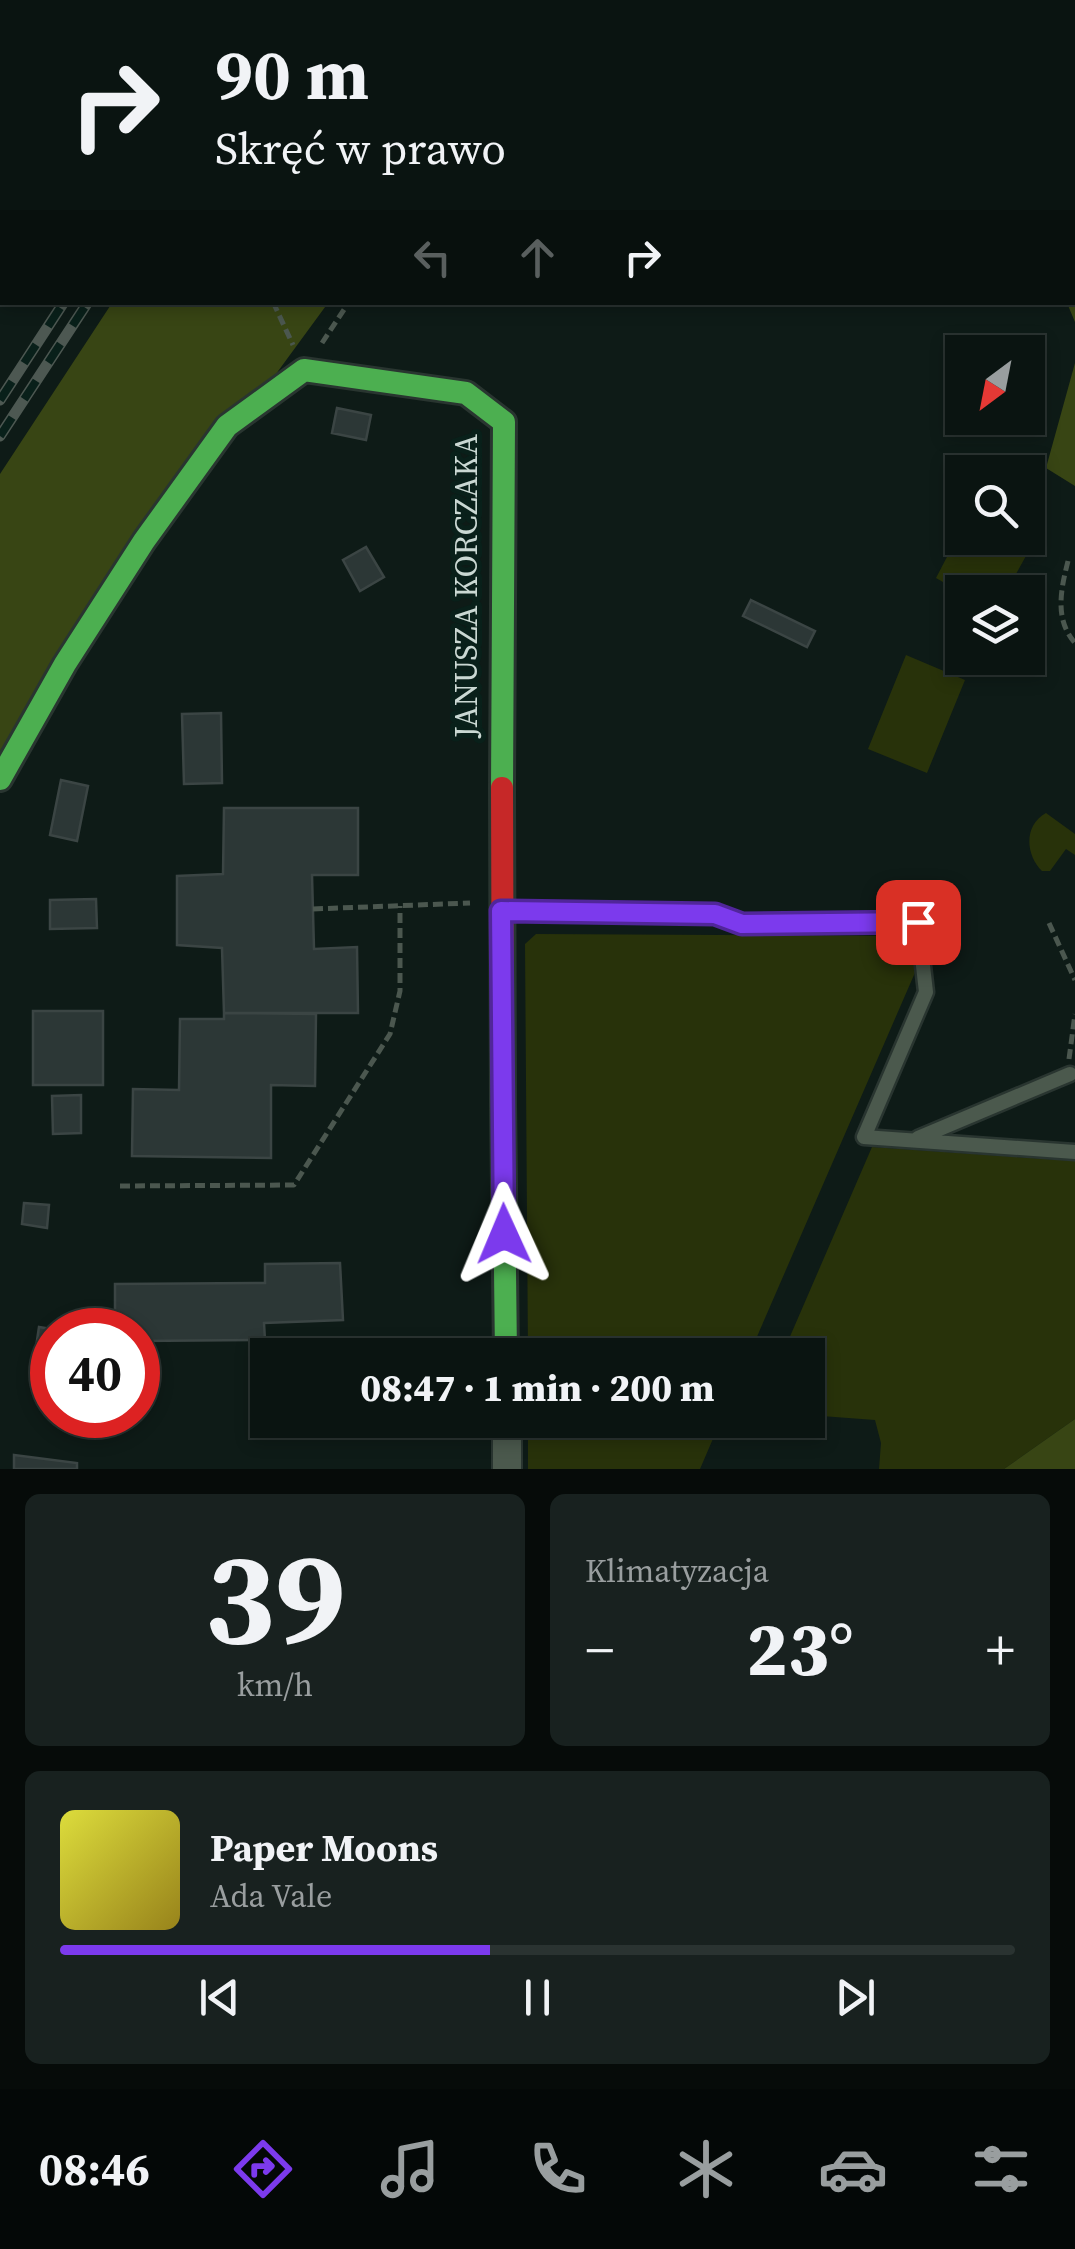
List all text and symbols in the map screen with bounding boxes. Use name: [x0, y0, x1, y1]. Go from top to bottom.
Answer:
text: 90 m: [215, 26, 369, 122]
icon: right: [50, 40, 180, 170]
text: Skręć w prawo: [215, 117, 506, 179]
icon: left: [405, 230, 460, 285]
icon: ahead: [510, 230, 565, 285]
icon: right: [615, 230, 670, 285]
north arrow: [945, 335, 1045, 435]
map controls: [945, 335, 1045, 675]
street label: JANUSZA KORCZAKA: [444, 434, 488, 739]
button: search: [945, 455, 1045, 555]
button: layers: [945, 575, 1045, 675]
pin: [876, 880, 961, 965]
icon: arrive: [891, 895, 946, 950]
position arrow: [452, 1182, 556, 1286]
speed limit sign: 40: [30, 1308, 160, 1438]
text: 08:47 · 1 min · 200 m: [360, 1362, 715, 1414]
text: 39: [205, 1508, 345, 1687]
text: Klimatyzacja: [585, 1549, 769, 1593]
text: 23°: [746, 1597, 854, 1700]
text: −: [585, 1612, 614, 1687]
text: +: [986, 1612, 1015, 1687]
text: km/h: [237, 1663, 313, 1707]
text: Paper Moons: [210, 1822, 438, 1874]
text: Ada Vale: [210, 1874, 332, 1918]
icon: previous: [192, 1970, 247, 2025]
icon: pause: [510, 1970, 565, 2025]
icon: next: [828, 1970, 883, 2025]
icon: directions: [228, 2134, 298, 2204]
icon: music: [375, 2134, 445, 2204]
icon: phone: [523, 2134, 593, 2204]
icon: climate: [671, 2134, 741, 2204]
icon: car: [818, 2134, 888, 2204]
icon: filters: [966, 2134, 1036, 2204]
text: 08:46: [39, 2138, 150, 2200]

